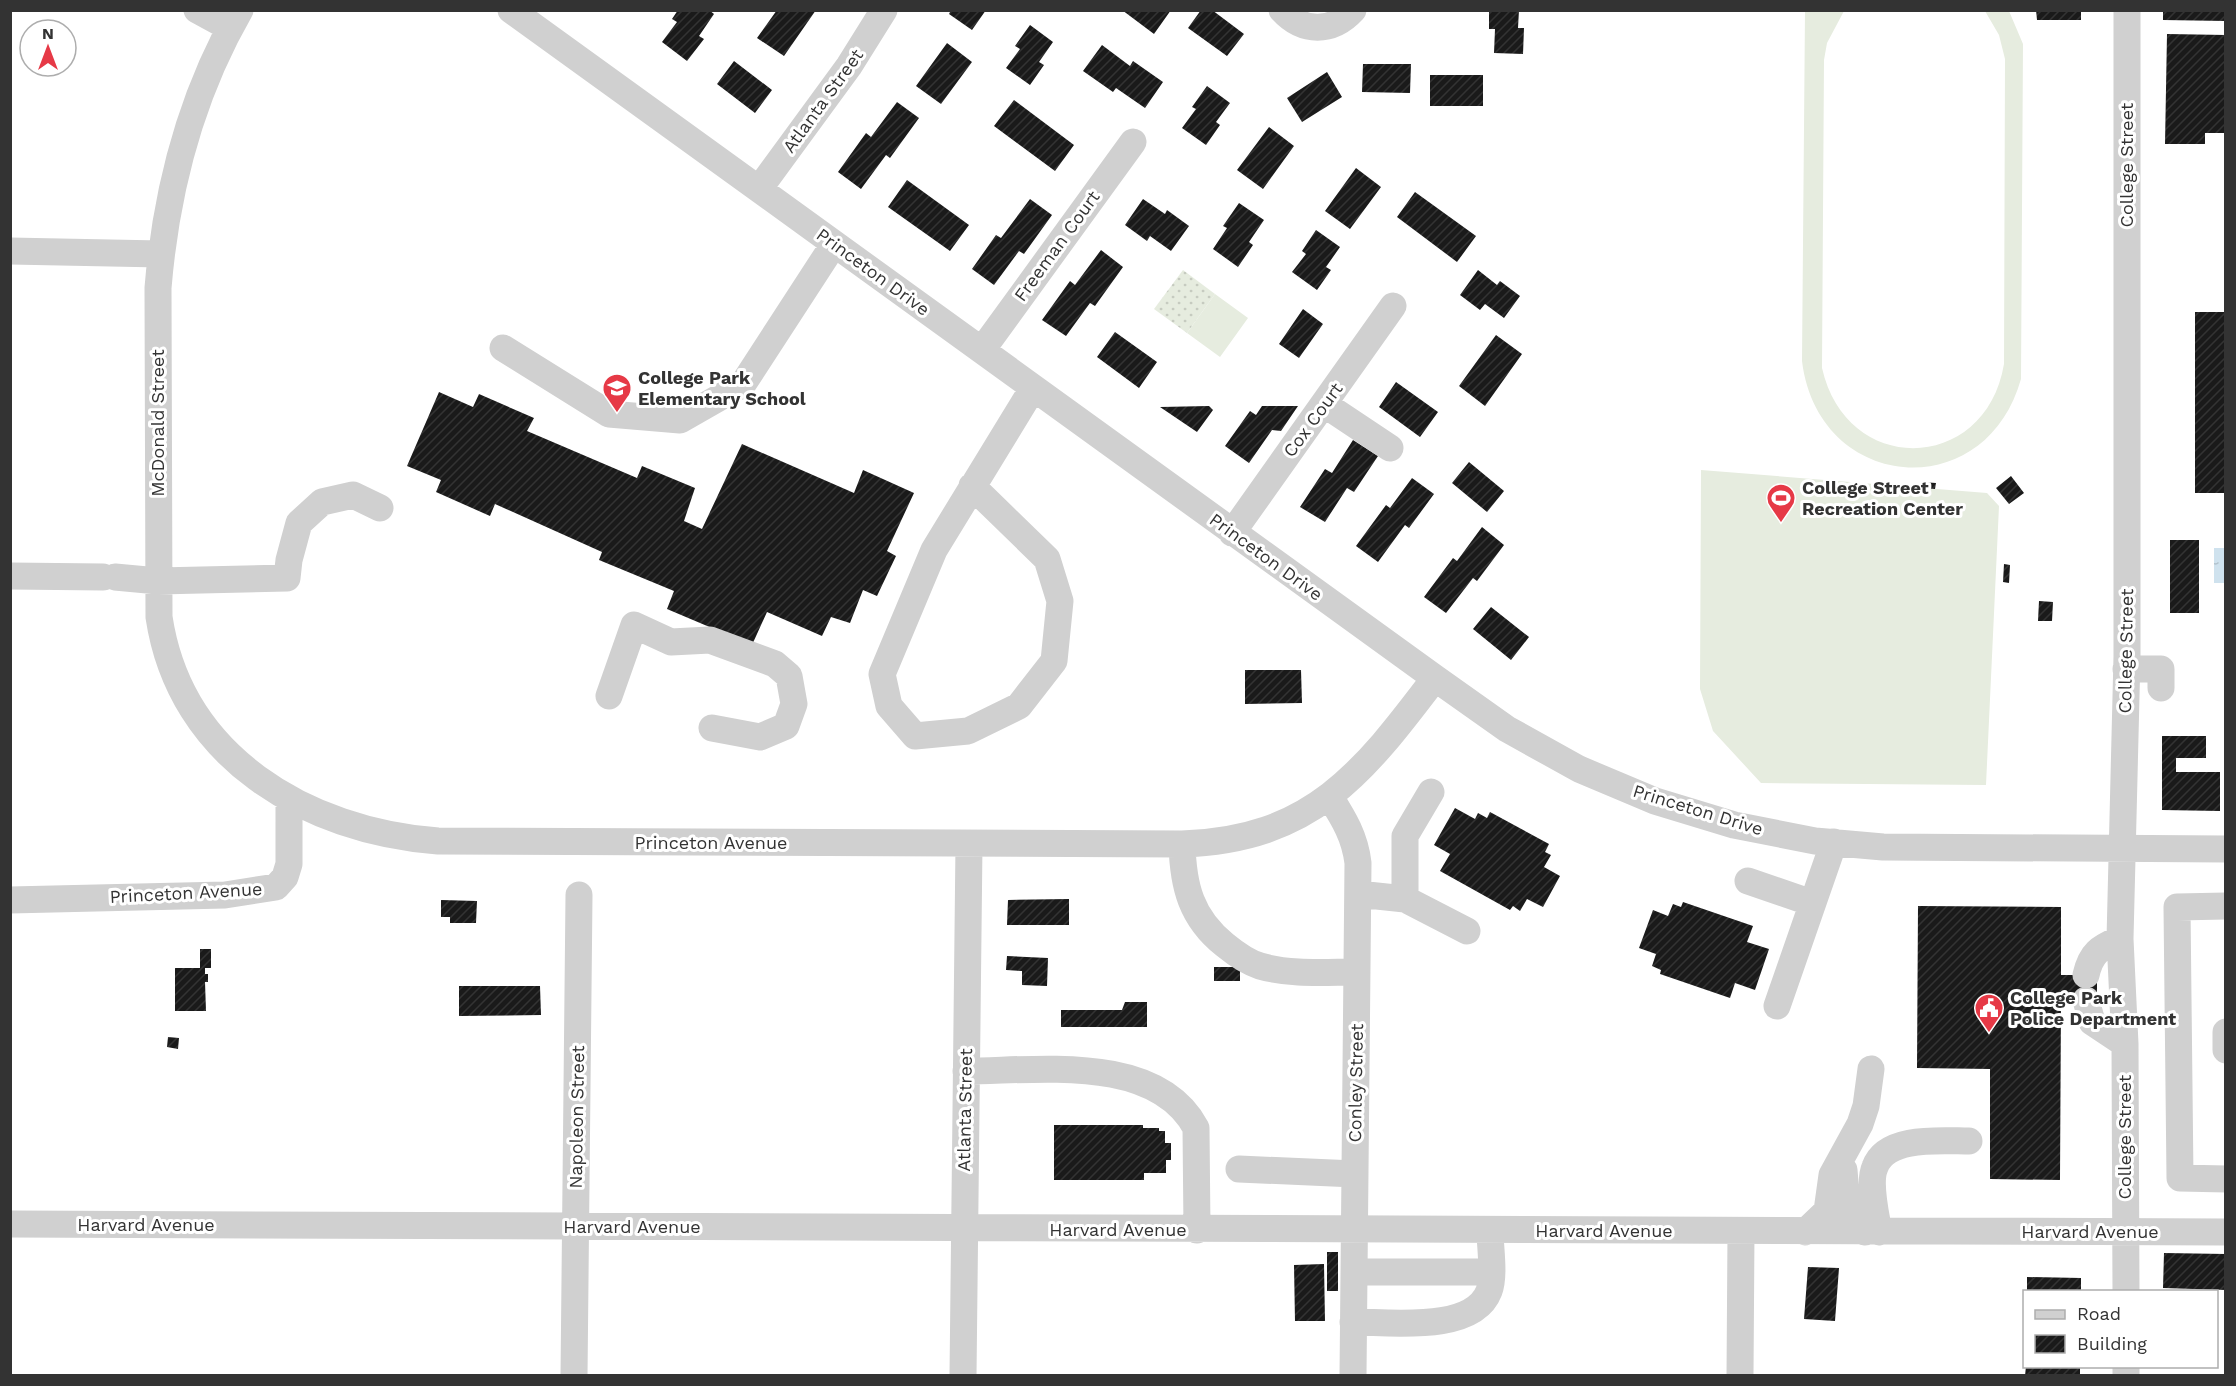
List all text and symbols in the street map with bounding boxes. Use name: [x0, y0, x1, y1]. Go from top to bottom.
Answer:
north arrow: [18, 18, 78, 78]
text: N: [42, 24, 54, 43]
street label: Atlanta Street: [778, 44, 868, 157]
street label: College Street: [2116, 102, 2137, 227]
street label: Freeman Court: [1010, 186, 1104, 305]
street label: Princeton Drive: [813, 223, 934, 320]
street label: McDonald Street: [147, 349, 168, 497]
place label: College Park Elementary School: [638, 367, 806, 409]
school or university icon: College Park Elementary School: [601, 372, 633, 414]
street label: Cox Court: [1279, 378, 1347, 461]
place label: College Street Recreation Center: [1802, 477, 1963, 519]
sports icon: College Street Recreation Center: [1765, 482, 1797, 524]
street label: Princeton Drive: [1206, 508, 1327, 605]
street label: College Street: [2114, 588, 2137, 714]
street label: Princeton Drive: [1631, 780, 1766, 839]
street label: Princeton Avenue: [634, 832, 788, 853]
street label: Princeton Avenue: [109, 878, 263, 907]
place label: College Park Police Department: [2010, 987, 2176, 1029]
public building icon: College Park Police Department: [1973, 992, 2005, 1034]
street label: Conley Street: [1344, 1023, 1367, 1143]
street label: Napoleon Street: [565, 1045, 588, 1189]
street label: Atlanta Street: [953, 1048, 976, 1172]
street label: College Street: [2114, 1074, 2135, 1199]
street label: Harvard Avenue: [77, 1214, 215, 1235]
street label: Harvard Avenue: [563, 1216, 701, 1237]
street label: Harvard Avenue: [1049, 1219, 1187, 1240]
street label: Harvard Avenue: [1535, 1220, 1673, 1241]
street label: Harvard Avenue: [2021, 1221, 2159, 1242]
legend: [2023, 1290, 2218, 1368]
text: Road: [2077, 1303, 2121, 1324]
text: Building: [2077, 1333, 2147, 1354]

